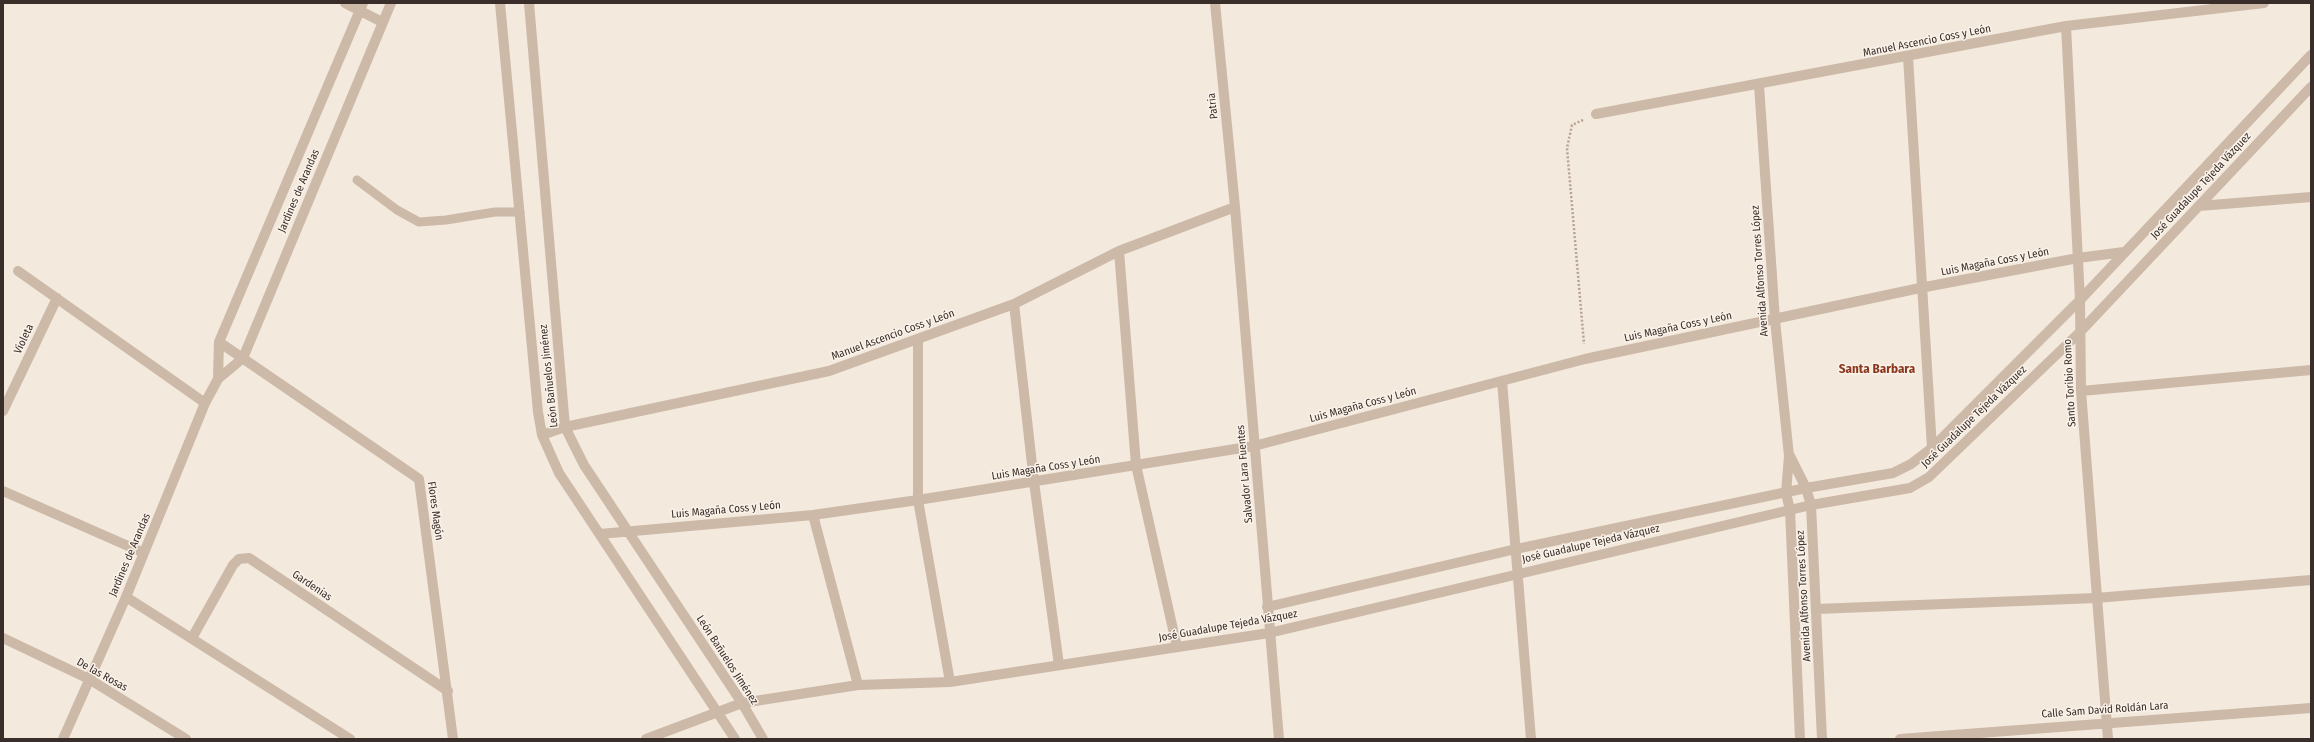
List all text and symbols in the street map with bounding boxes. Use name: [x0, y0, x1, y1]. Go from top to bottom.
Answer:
street label: Manuel Ascencio Coss y León: [1862, 22, 1992, 60]
street label: Patria: [1205, 92, 1221, 120]
street label: José Guadalupe Tejeda Vázquez: [2148, 130, 2254, 242]
street label: Jardines de Arandas: [275, 147, 323, 235]
street label: Avenida Alfonso Torres López: [1749, 205, 1771, 337]
street label: Luis Magaña Coss y León: [1940, 245, 2050, 279]
street label: Manuel Ascencio Coss y León: [830, 307, 956, 363]
street label: Luis Magaña Coss y León: [1623, 309, 1733, 345]
street label: Violeta: [11, 322, 37, 356]
street label: León Bañuelos Jiménez: [537, 324, 561, 428]
street label: Santo Toribio Romo: [2061, 339, 2079, 427]
district label: Santa Barbara: [1839, 361, 1915, 377]
street label: José Guadalupe Tejeda Vázquez: [1919, 363, 2029, 471]
street label: Luis Magaña Coss y León: [1308, 384, 1418, 426]
street label: Salvador Lara Fuentes: [1234, 424, 1256, 524]
street label: Luis Magaña Coss y León: [991, 453, 1101, 483]
street label: Flores Magón: [424, 481, 446, 541]
street label: Luis Magaña Coss y León: [671, 499, 781, 521]
street label: Jardines de Arandas: [106, 511, 154, 599]
street label: José Guadalupe Tejeda Vázquez: [1521, 522, 1661, 566]
street label: Avenida Alfonso Torres López: [1794, 530, 1814, 662]
street label: Gardenias: [290, 568, 334, 604]
street label: José Guadalupe Tejeda Vázquez: [1158, 607, 1298, 645]
street label: León Bañuelos Jiménez: [693, 613, 761, 707]
street label: De las Rosas: [74, 656, 130, 694]
street label: Calle Sam David Roldán Lara: [2041, 699, 2169, 721]

